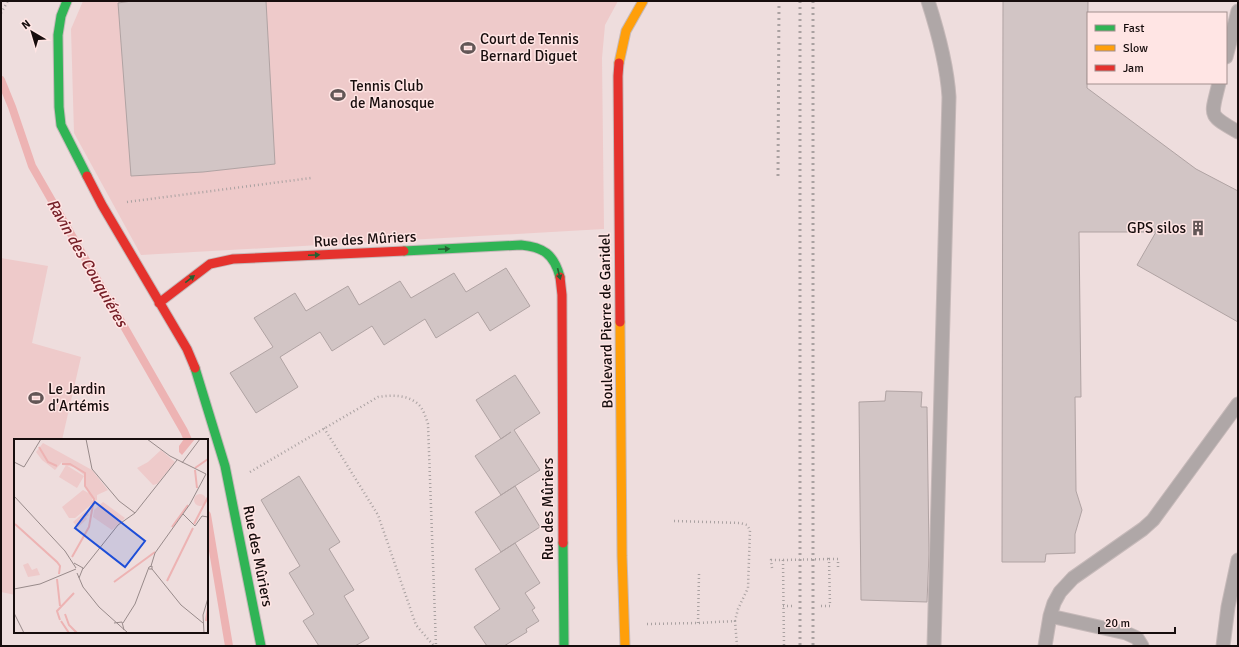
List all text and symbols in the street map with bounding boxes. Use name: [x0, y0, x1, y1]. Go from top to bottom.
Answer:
north arrow: [12, 12, 52, 52]
legend: [1087, 12, 1227, 84]
text: N: [19, 17, 33, 32]
text: Fast: [1123, 21, 1144, 36]
place label: Court de Tennis Bernard Diguet: [480, 30, 579, 65]
sports icon: Court de Tennis Bernard Diguet: [459, 39, 477, 57]
text: Slow: [1123, 41, 1148, 56]
text: Jam: [1123, 61, 1144, 76]
place label: Tennis Club de Manosque: [350, 77, 435, 112]
sports icon: Tennis Club de Manosque: [329, 86, 347, 104]
water label: Ravin des Couquiéres: [42, 195, 133, 332]
place label: GPS silos: [1127, 219, 1186, 237]
building icon: GPS silos: [1189, 219, 1207, 237]
street label: Rue des Mûriers: [313, 227, 417, 251]
street label: Boulevard Pierre de Garidel: [595, 233, 617, 409]
one-way arrow: [438, 245, 450, 252]
one-way arrow: [308, 252, 321, 258]
one-way arrow: [556, 268, 562, 281]
one-way arrow: [184, 274, 195, 283]
place label: Le Jardin d'Artémis: [48, 380, 110, 415]
sports icon: Le Jardin d'Artémis: [27, 389, 45, 407]
inset map: [14, 439, 208, 633]
street label: Rue des Mûriers: [539, 457, 557, 560]
street label: Rue des Mûriers: [239, 504, 277, 609]
scale bar: [1099, 609, 1175, 635]
text: 20 m: [1105, 616, 1130, 631]

